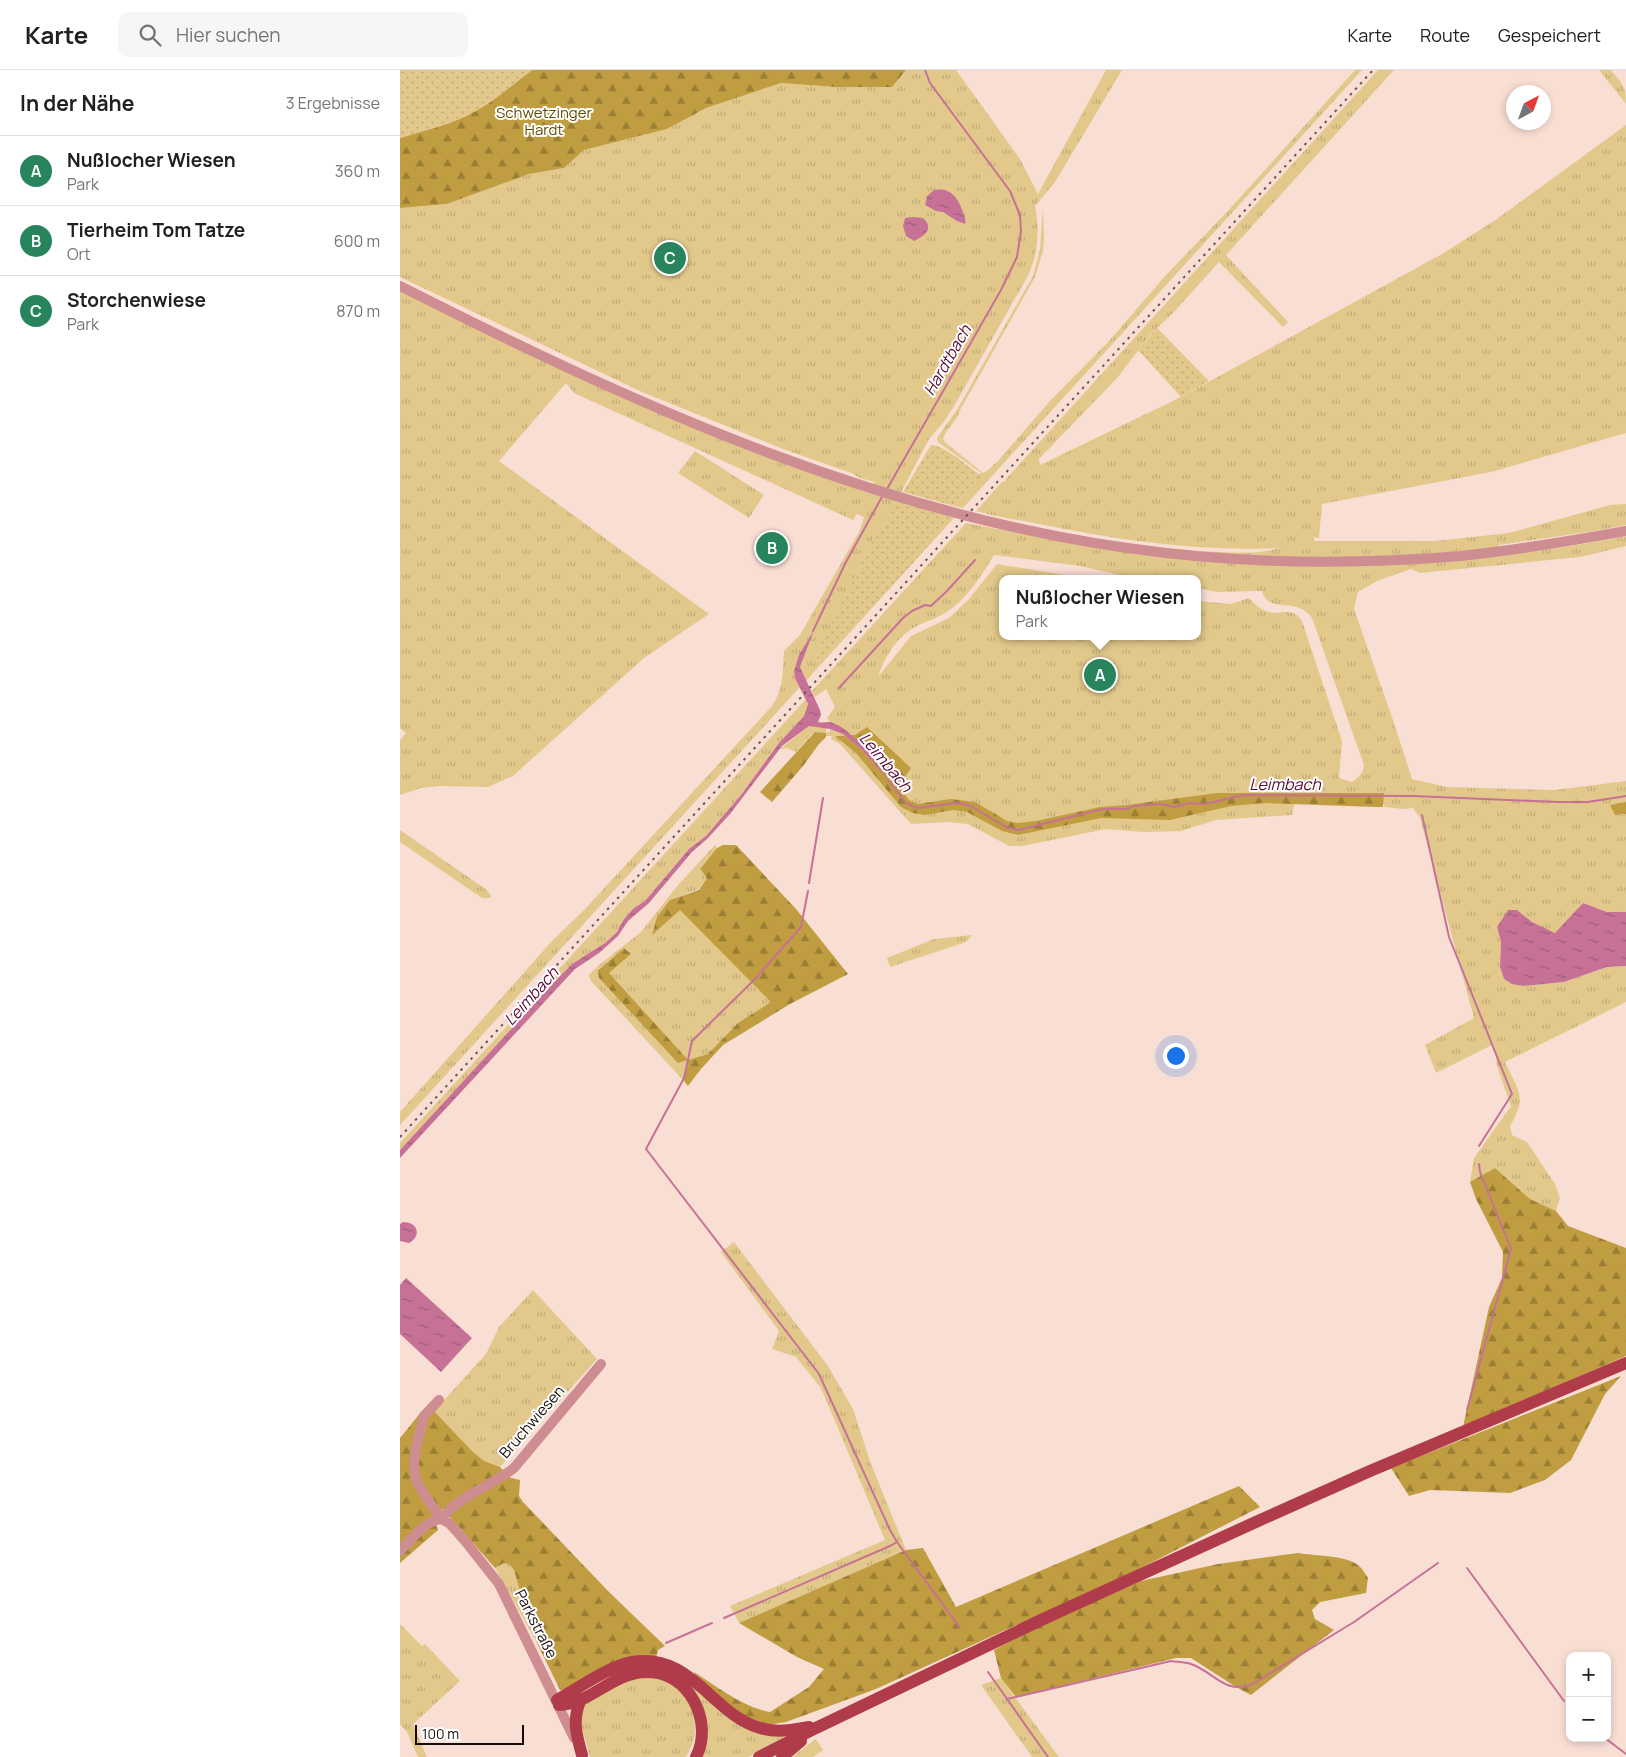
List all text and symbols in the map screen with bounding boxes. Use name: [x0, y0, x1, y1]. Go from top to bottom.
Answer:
search box: [118, 12, 468, 57]
text: Karte: [25, 18, 88, 51]
icon: search: [136, 21, 164, 49]
text: Hier suchen: [176, 22, 280, 48]
text: Karte: [1347, 23, 1392, 47]
text: Route: [1420, 23, 1470, 47]
text: Gespeichert: [1498, 23, 1601, 47]
north arrow: [1506, 85, 1551, 130]
text: In der Nähe: [20, 89, 134, 117]
text: 3 Ergebnisse: [286, 92, 380, 114]
park label: Schwetzinger Hardt: [496, 102, 593, 140]
text: Nußlocher Wiesen: [67, 147, 236, 173]
text: A: [31, 160, 41, 182]
text: 360 m: [335, 160, 380, 182]
text: Park: [67, 173, 99, 195]
text: Tierheim Tom Tatze: [67, 217, 245, 243]
text: B: [31, 230, 41, 252]
text: 600 m: [334, 230, 380, 252]
pin: C: [654, 239, 686, 277]
text: Ort: [67, 243, 91, 265]
text: Storchenwiese: [67, 287, 206, 313]
text: C: [30, 300, 42, 322]
text: 870 m: [336, 300, 380, 322]
text: Park: [67, 313, 99, 335]
water label: Hardtbach: [918, 320, 976, 399]
pin: B: [756, 529, 788, 567]
popup: [999, 575, 1201, 640]
text: Nußlocher Wiesen: [1016, 584, 1184, 610]
text: Park: [1016, 610, 1048, 632]
pin: A: [1084, 656, 1116, 694]
water label: Leimbach: [855, 728, 918, 797]
water label: Leimbach: [1249, 773, 1321, 795]
water label: Leimbach: [499, 962, 563, 1030]
your location: [1163, 1043, 1189, 1069]
street label: Bruchwiesen: [494, 1381, 569, 1462]
street label: Parkstraße: [510, 1586, 563, 1662]
map controls: [1566, 1652, 1611, 1742]
button: +: [1566, 1652, 1611, 1697]
button: −: [1566, 1697, 1611, 1742]
scale bar: [415, 1722, 524, 1745]
text: 100 m: [422, 1724, 459, 1743]

